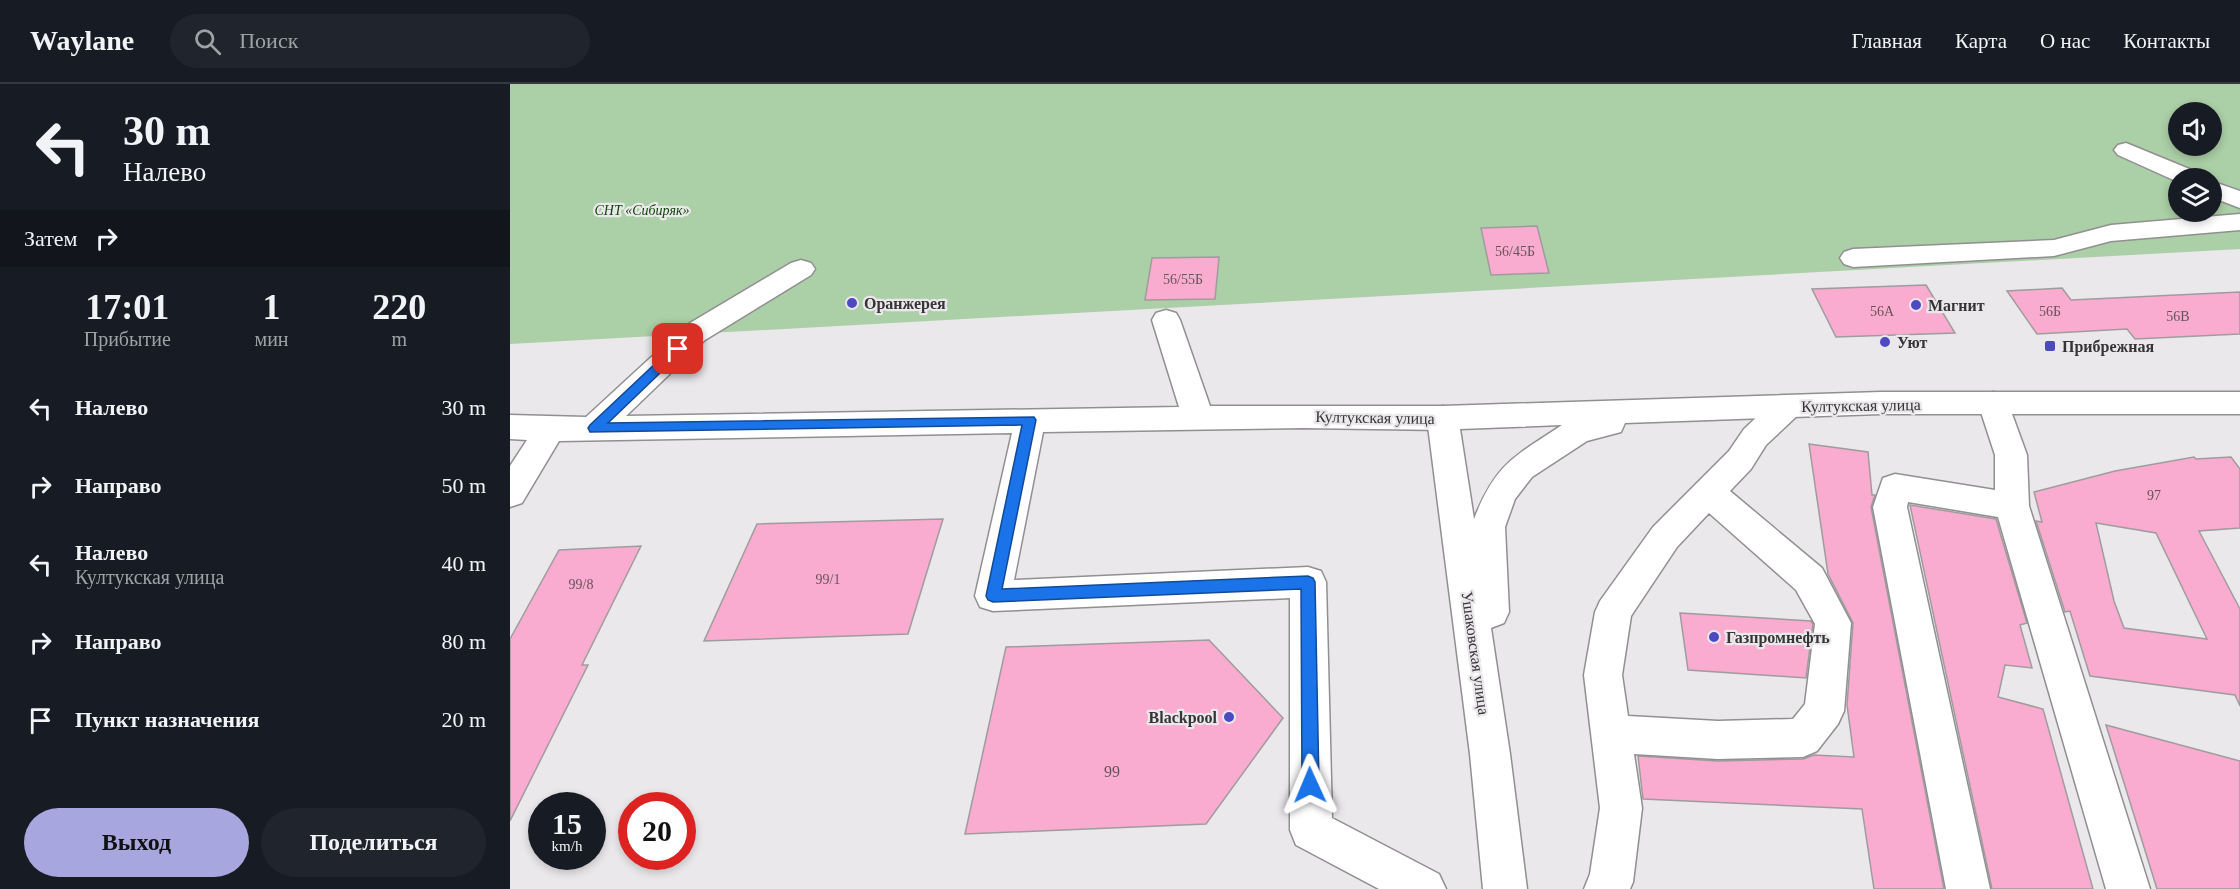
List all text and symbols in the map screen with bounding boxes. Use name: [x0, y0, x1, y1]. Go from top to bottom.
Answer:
search box: [170, 14, 590, 68]
text: Waylane: [30, 25, 134, 56]
icon: search: [191, 25, 224, 58]
text: Поиск: [239, 28, 298, 53]
text: Главная: [1852, 29, 1922, 53]
text: Карта: [1955, 29, 2007, 53]
text: О нас: [2040, 29, 2090, 53]
text: Контакты: [2123, 29, 2210, 53]
map controls: [2168, 102, 2222, 222]
button: sound: [2168, 102, 2222, 156]
icon: left: [24, 108, 102, 186]
text: 30 m: [123, 108, 211, 154]
text: Налево: [123, 157, 206, 187]
button: layers: [2168, 168, 2222, 222]
park label: СНТ «Сибиряк»: [595, 203, 690, 218]
icon: right: [90, 222, 123, 255]
text: Затем: [24, 226, 78, 251]
house number: 56/45Б: [1495, 244, 1535, 259]
house number: 56/55Б: [1163, 272, 1203, 287]
text: 17:01: [85, 287, 169, 327]
text: 1: [263, 287, 281, 327]
text: 220: [372, 287, 426, 327]
place label: Оранжерея: [864, 295, 946, 313]
marker: Оранжерея: [845, 296, 859, 310]
place label: Магнит: [1928, 297, 1985, 314]
marker: Магнит: [1909, 298, 1923, 312]
house number: 56А: [1870, 304, 1895, 319]
house number: 56Б: [2039, 304, 2061, 319]
house number: 56В: [2166, 309, 2190, 324]
pin: [652, 323, 703, 374]
text: Прибытие: [84, 328, 171, 350]
text: мин: [255, 328, 289, 350]
text: m: [391, 328, 407, 350]
icon: arrive: [661, 332, 694, 365]
place label: Уют: [1897, 334, 1927, 351]
marker: Уют: [1878, 335, 1892, 349]
place label: Прибрежная: [2062, 338, 2154, 356]
marker: Прибрежная: [2043, 339, 2057, 353]
icon: left: [24, 392, 57, 425]
text: Налево: [75, 395, 148, 420]
text: 30 m: [441, 395, 486, 420]
street label: Култукская улица: [1801, 396, 1921, 416]
street label: Култукская улица: [1315, 408, 1435, 428]
icon: right: [24, 470, 57, 503]
text: Направо: [75, 473, 161, 498]
text: 50 m: [441, 473, 486, 498]
house number: 97: [2147, 488, 2161, 503]
text: Налево: [75, 540, 148, 565]
icon: left: [24, 548, 57, 581]
text: 40 m: [441, 551, 486, 576]
text: Култукская улица: [75, 566, 224, 588]
house number: 99/1: [816, 572, 840, 587]
house number: 99/8: [569, 577, 593, 592]
street label: Ушаковская улица: [1457, 590, 1493, 716]
icon: right: [24, 626, 57, 659]
text: Направо: [75, 629, 161, 654]
text: 80 m: [441, 629, 486, 654]
place label: Газпромнефть: [1726, 629, 1830, 647]
marker: Газпромнефть: [1707, 630, 1721, 644]
icon: arrive: [24, 704, 57, 737]
text: Пункт назначения: [75, 707, 260, 732]
text: 20 m: [441, 707, 486, 732]
place label: Blackpool: [1149, 709, 1218, 727]
marker: Blackpool: [1222, 710, 1236, 724]
position arrow: [1278, 753, 1342, 817]
house number: 99: [1104, 763, 1120, 780]
speed limit sign: 20: [618, 792, 696, 870]
text: 15: [552, 807, 582, 840]
button: Выход: [24, 808, 249, 877]
button: Поделиться: [261, 808, 486, 877]
text: km/h: [552, 838, 582, 854]

